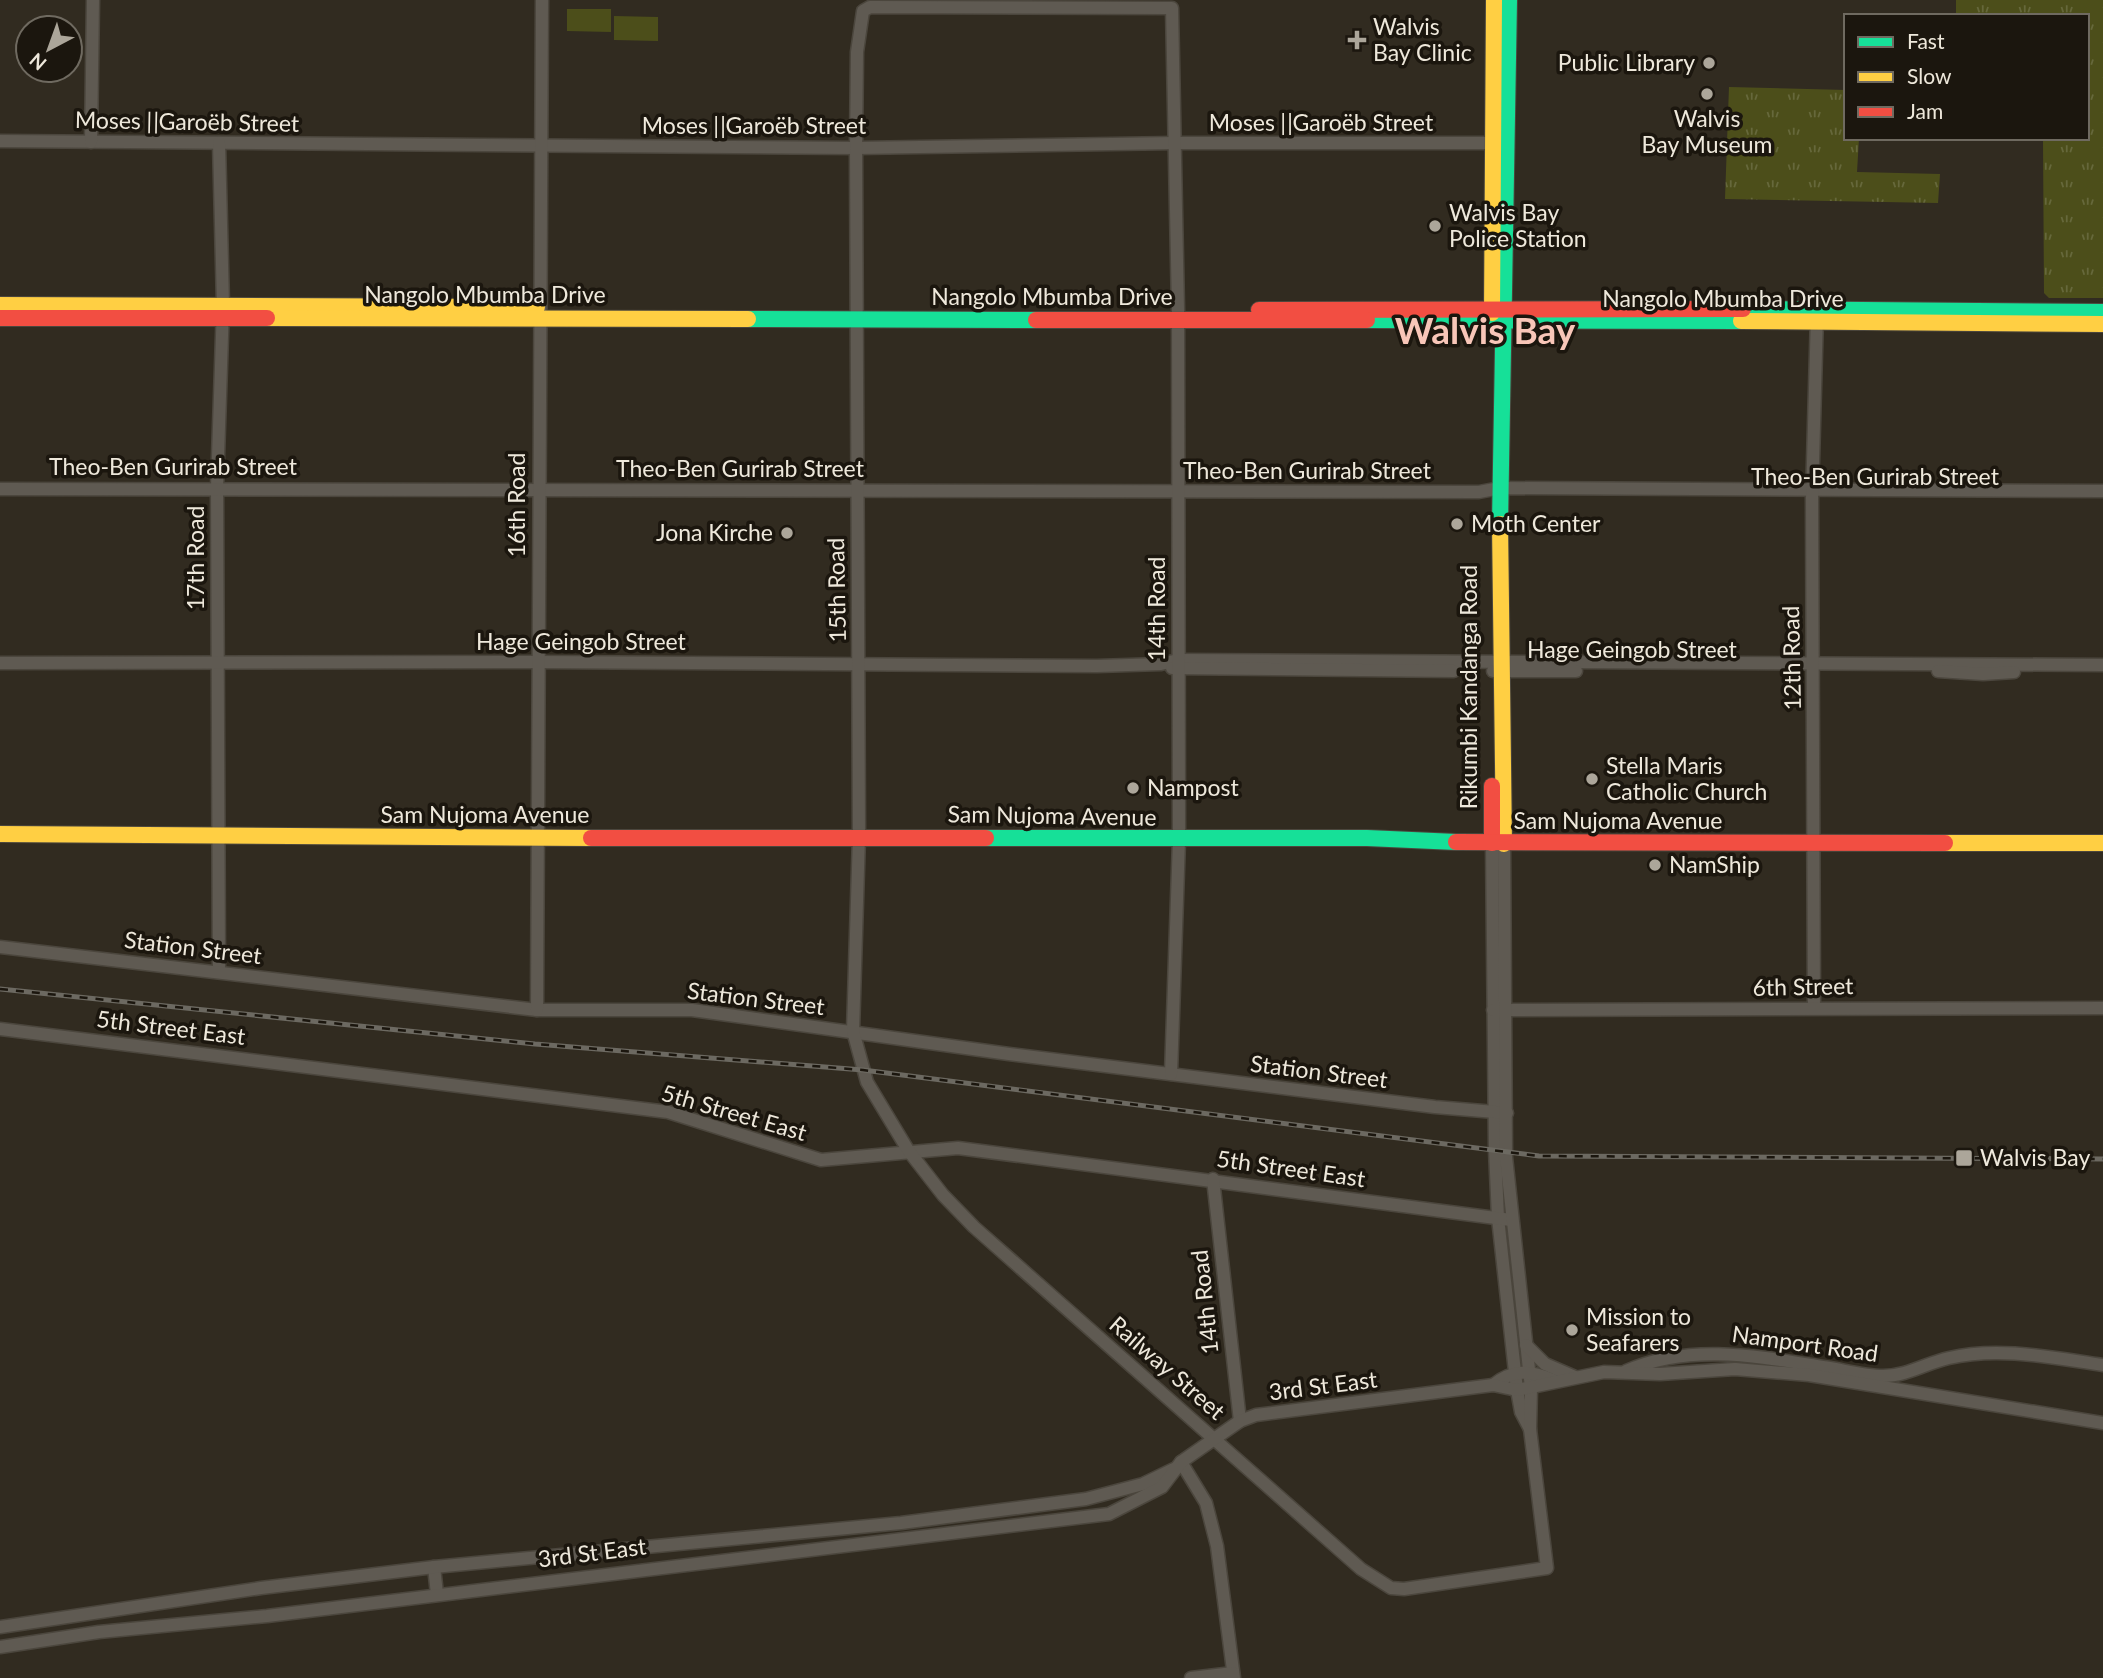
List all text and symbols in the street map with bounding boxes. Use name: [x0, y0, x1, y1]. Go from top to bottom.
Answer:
place label: Walvis Bay Clinic: [1373, 12, 1472, 66]
north arrow: [14, 14, 84, 84]
legend: [1844, 14, 2089, 140]
text: Fast: [1907, 28, 1945, 53]
marker: Walvis Bay Clinic: [1347, 30, 1367, 50]
place label: Public Library: [1558, 48, 1695, 76]
text: N: [24, 49, 51, 76]
marker: Public Library: [1701, 55, 1717, 71]
text: Slow: [1907, 63, 1952, 88]
marker: Walvis Bay Museum: [1699, 86, 1715, 102]
text: Jam: [1907, 98, 1943, 123]
place label: Walvis Bay Museum: [1642, 104, 1772, 158]
street label: Moses ǁGaroëb Street: [75, 105, 300, 137]
street label: Moses ǁGaroëb Street: [1209, 108, 1434, 136]
street label: Moses ǁGaroëb Street: [642, 111, 867, 139]
place label: Walvis Bay Police Station: [1449, 198, 1587, 252]
marker: Walvis Bay Police Station: [1427, 218, 1443, 234]
street label: Nangolo Mbumba Drive: [364, 280, 606, 308]
street label: Nangolo Mbumba Drive: [931, 282, 1173, 310]
street label: Nangolo Mbumba Drive: [1602, 284, 1844, 312]
district label: Walvis Bay: [1395, 307, 1576, 352]
street label: Theo-Ben Gurirab Street: [49, 452, 298, 480]
street label: 16th Road: [502, 453, 530, 557]
street label: Theo-Ben Gurirab Street: [616, 454, 865, 482]
street label: Theo-Ben Gurirab Street: [1183, 456, 1432, 484]
street label: Theo-Ben Gurirab Street: [1751, 462, 2000, 490]
street label: 17th Road: [181, 506, 209, 610]
place label: Moth Center: [1471, 509, 1601, 537]
marker: Moth Center: [1449, 516, 1465, 532]
place label: Jona Kirche: [656, 518, 773, 546]
marker: Jona Kirche: [779, 525, 795, 541]
street label: 15th Road: [821, 537, 851, 643]
street label: 14th Road: [1142, 557, 1170, 661]
street label: Rikumbi Kandanga Road: [1454, 565, 1482, 809]
street label: 12th Road: [1776, 605, 1806, 711]
street label: Hage Geingob Street: [476, 627, 687, 655]
street label: Hage Geingob Street: [1527, 635, 1738, 663]
place label: Stella Maris Catholic Church: [1606, 751, 1767, 805]
marker: Stella Maris Catholic Church: [1584, 771, 1600, 787]
place label: Nampost: [1147, 773, 1239, 801]
marker: Nampost: [1125, 780, 1141, 796]
street label: Sam Nujoma Avenue: [947, 799, 1157, 831]
street label: Sam Nujoma Avenue: [381, 800, 589, 828]
street label: Sam Nujoma Avenue: [1514, 806, 1722, 834]
place label: NamShip: [1669, 850, 1760, 878]
marker: NamShip: [1647, 857, 1663, 873]
street label: Station Street: [123, 925, 264, 969]
street label: 6th Street: [1752, 971, 1854, 1001]
street label: Station Street: [686, 976, 827, 1020]
street label: 5th Street East: [95, 1004, 248, 1050]
street label: Station Street: [1249, 1049, 1390, 1093]
street label: 5th Street East: [659, 1078, 811, 1146]
place label: Walvis Bay: [1980, 1143, 2090, 1171]
street label: 5th Street East: [1215, 1144, 1368, 1192]
marker: Walvis Bay: [1954, 1148, 1974, 1168]
street label: 14th Road: [1185, 1249, 1223, 1356]
place label: Mission to Seafarers: [1586, 1302, 1691, 1356]
street label: Railway Street: [1104, 1310, 1232, 1425]
street label: Namport Road: [1730, 1319, 1880, 1367]
marker: Mission to Seafarers: [1564, 1322, 1580, 1338]
street label: 3rd St East: [1267, 1364, 1379, 1406]
street label: 3rd St East: [536, 1531, 648, 1573]

